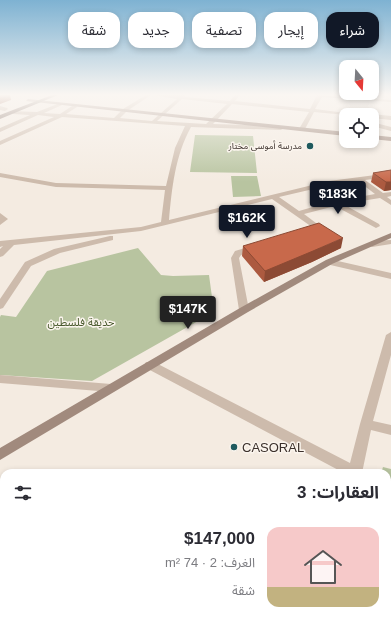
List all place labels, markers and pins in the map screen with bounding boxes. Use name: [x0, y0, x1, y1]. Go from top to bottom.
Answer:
place label: مدرسة أموسى مختار: [228, 140, 302, 152]
marker: مدرسة أموسى مختار: [305, 141, 315, 151]
pin: $183K: [310, 181, 366, 215]
pin: $162K: [219, 205, 275, 239]
pin: $147K: [160, 296, 216, 330]
place label: CASORAL: [242, 440, 304, 455]
marker: CASORAL: [229, 442, 239, 452]

